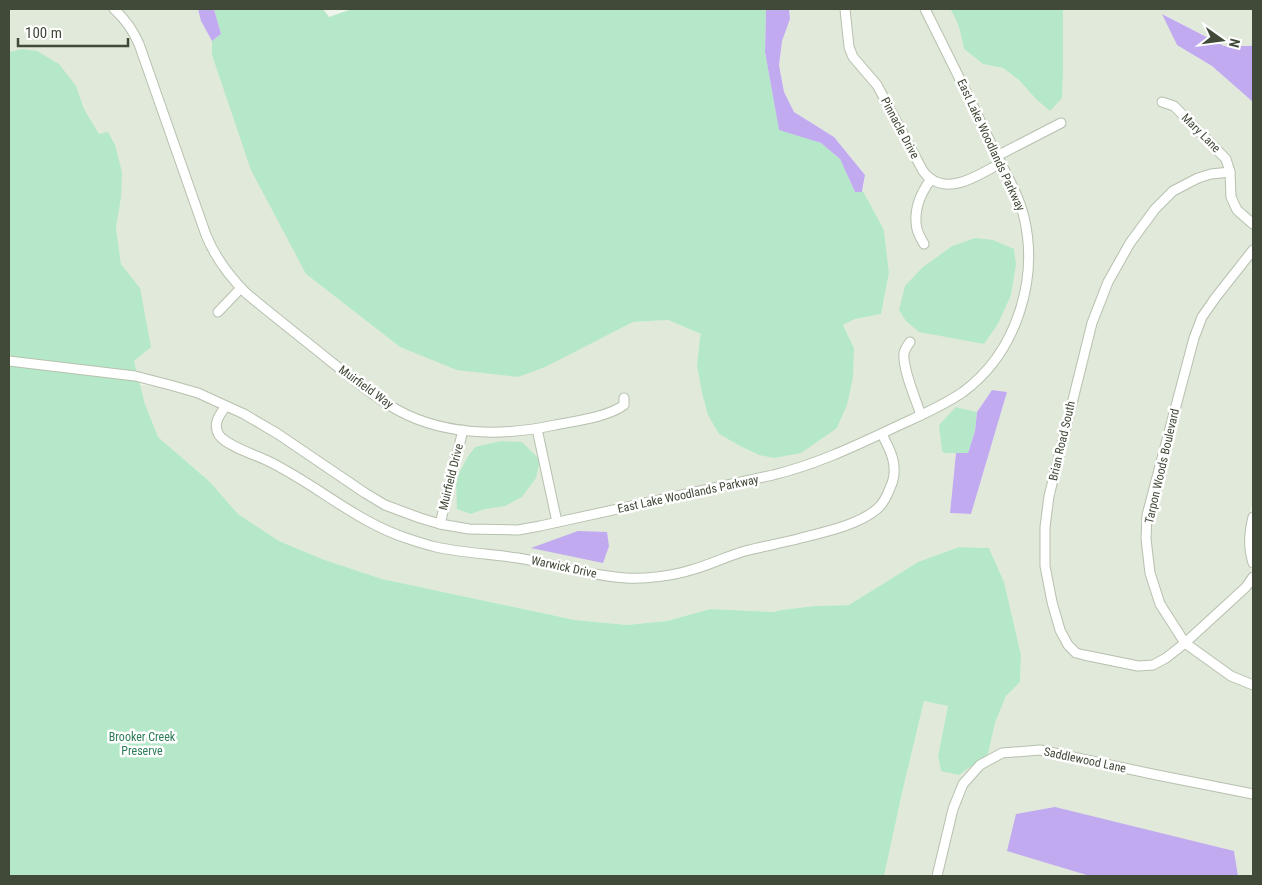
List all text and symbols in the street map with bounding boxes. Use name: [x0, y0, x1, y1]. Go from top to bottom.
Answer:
scale bar: [18, 15, 128, 47]
north arrow: [1197, 15, 1247, 65]
text: 100 m: [25, 24, 62, 42]
text: N: [1226, 37, 1243, 49]
street label: East Lake Woodlands Parkway: [954, 77, 1028, 213]
street label: Pinnacle Drive: [878, 95, 922, 161]
street label: Mary Lane: [1179, 111, 1224, 156]
street label: Muirfield Way: [336, 363, 396, 411]
street label: Brian Road South: [1046, 400, 1078, 482]
street label: Tarpon Woods Boulevard: [1142, 407, 1182, 525]
street label: Muirfield Drive: [436, 442, 466, 512]
street label: East Lake Woodlands Parkway: [616, 472, 760, 516]
street label: Warwick Drive: [530, 553, 598, 581]
park label: Brooker Creek Preserve: [109, 730, 176, 758]
street label: Saddlewood Lane: [1043, 744, 1128, 776]

